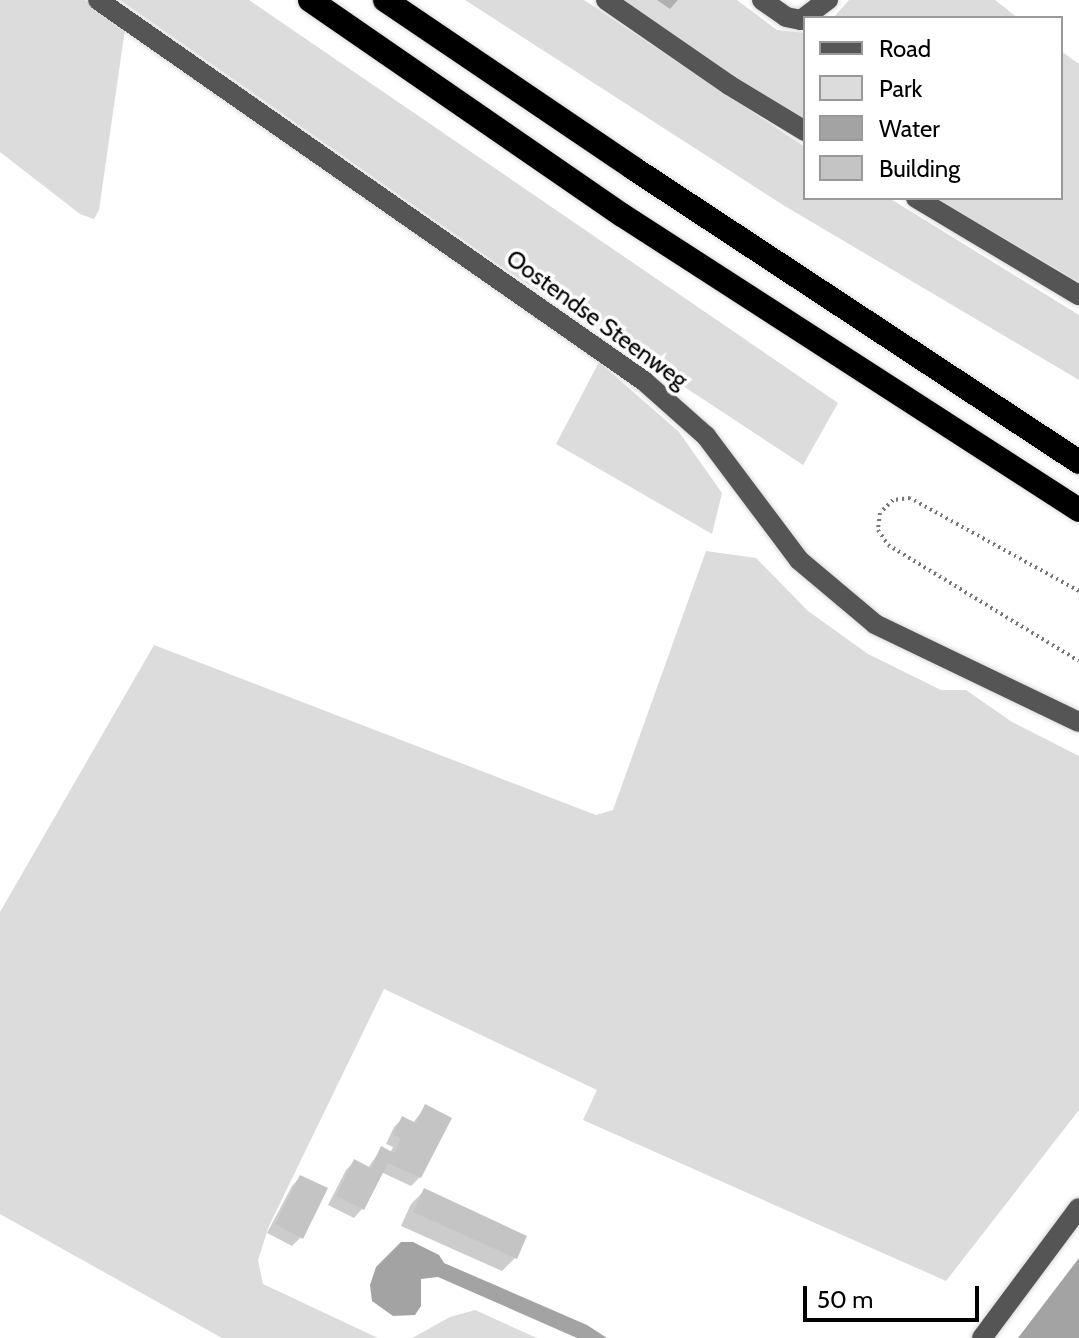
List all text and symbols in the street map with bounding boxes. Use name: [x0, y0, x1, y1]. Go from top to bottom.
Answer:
legend: [803, 16, 1063, 200]
text: Road: [879, 34, 931, 63]
text: Park: [879, 74, 922, 103]
text: Water: [879, 114, 940, 143]
text: Building: [879, 154, 960, 183]
street label: Oostendse Steenweg: [501, 244, 693, 394]
scale bar: [807, 1270, 983, 1320]
text: 50 m: [817, 1285, 873, 1314]

